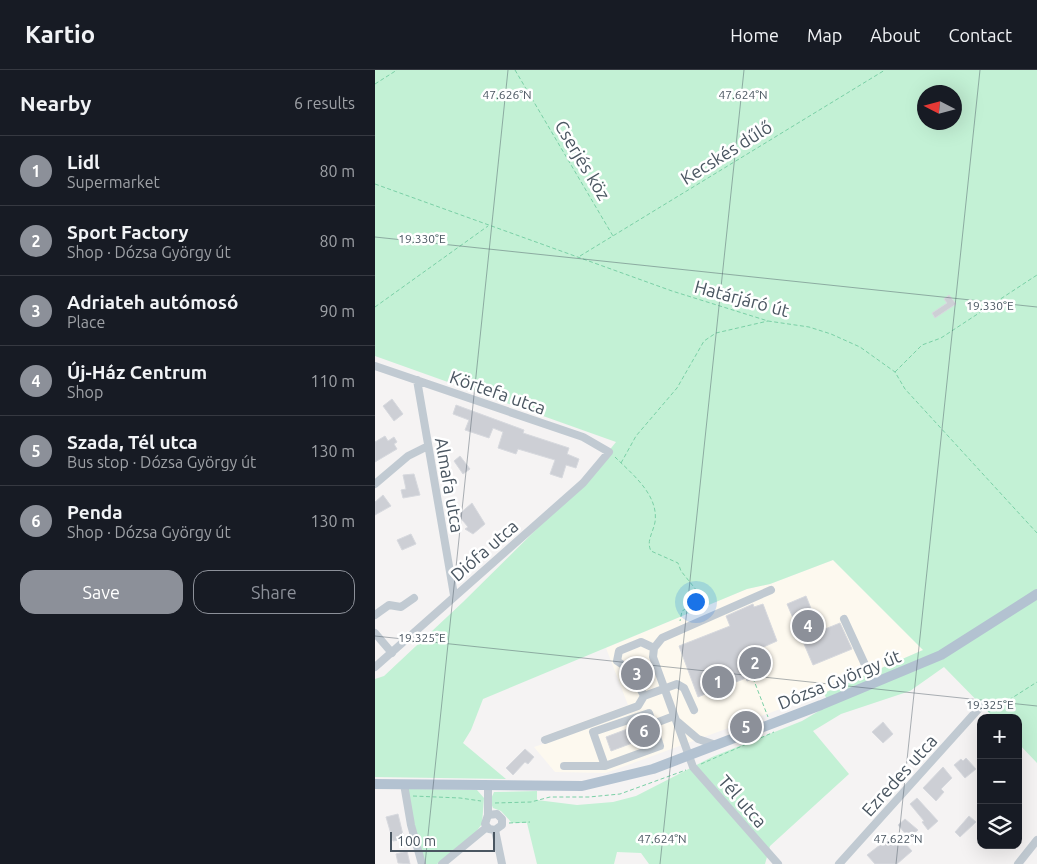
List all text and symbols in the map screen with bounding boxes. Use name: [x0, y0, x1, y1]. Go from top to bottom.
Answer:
text: Kartio: [25, 21, 95, 48]
text: Home: [730, 25, 779, 45]
text: Map: [807, 25, 842, 45]
text: About: [870, 25, 920, 45]
text: Contact: [948, 25, 1012, 45]
north arrow: [917, 85, 962, 130]
text: 47.626°N: [482, 88, 532, 101]
text: 47.624°N: [718, 88, 768, 101]
text: Nearby: [20, 91, 91, 115]
text: 6 results: [294, 94, 355, 112]
street label: Kecskés dűlő: [677, 116, 775, 188]
street label: Cserjés köz: [551, 117, 615, 203]
text: Lidl: [67, 151, 100, 173]
text: 1: [31, 162, 41, 180]
text: 80 m: [319, 162, 355, 180]
text: Supermarket: [67, 173, 160, 191]
text: Sport Factory: [67, 221, 189, 243]
text: 2: [31, 232, 41, 250]
text: 80 m: [319, 232, 355, 250]
text: 19.330°E: [398, 232, 446, 245]
text: Shop · Dózsa György út: [67, 243, 231, 261]
street label: Határjáró út: [692, 276, 792, 320]
text: Adriateh autómosó: [67, 291, 238, 313]
text: 19.330°E: [966, 299, 1014, 312]
text: 3: [31, 302, 41, 320]
text: 90 m: [319, 302, 355, 320]
text: Place: [67, 313, 105, 331]
text: Új-Ház Centrum: [67, 361, 207, 383]
street label: Körtefa utca: [447, 366, 549, 418]
text: 4: [31, 372, 41, 390]
text: 110 m: [310, 372, 355, 390]
text: Shop: [67, 383, 103, 401]
text: Szada, Tél utca: [67, 431, 198, 453]
street label: Almafa utca: [432, 436, 468, 534]
text: 5: [31, 442, 41, 460]
text: 130 m: [310, 442, 355, 460]
text: Bus stop · Dózsa György út: [67, 453, 256, 471]
text: Penda: [67, 501, 122, 523]
text: 6: [31, 512, 41, 530]
text: 130 m: [310, 512, 355, 530]
street label: Diófa utca: [446, 515, 522, 585]
text: Shop · Dózsa György út: [67, 523, 231, 541]
button: Save: [20, 570, 183, 614]
button: Share: [193, 570, 355, 614]
your location: [683, 589, 709, 615]
pin: 4: [792, 607, 824, 645]
text: 19.325°E: [398, 631, 446, 644]
pin: 2: [739, 644, 771, 682]
street label: Dózsa György út: [775, 645, 903, 713]
pin: 3: [621, 655, 653, 693]
pin: 1: [702, 663, 734, 701]
text: 19.325°E: [966, 698, 1014, 711]
pin: 5: [730, 708, 762, 746]
pin: 6: [628, 712, 660, 750]
map controls: [977, 714, 1022, 849]
button: +: [977, 714, 1022, 759]
street label: Ezredes utca: [857, 730, 941, 820]
button: −: [977, 759, 1022, 804]
street label: Tél utca: [715, 771, 771, 831]
button: layers: [977, 804, 1022, 849]
scale bar: [390, 829, 495, 852]
text: 47.624°N: [637, 832, 687, 845]
text: 47.622°N: [873, 832, 923, 845]
text: 100 m: [397, 833, 436, 849]

